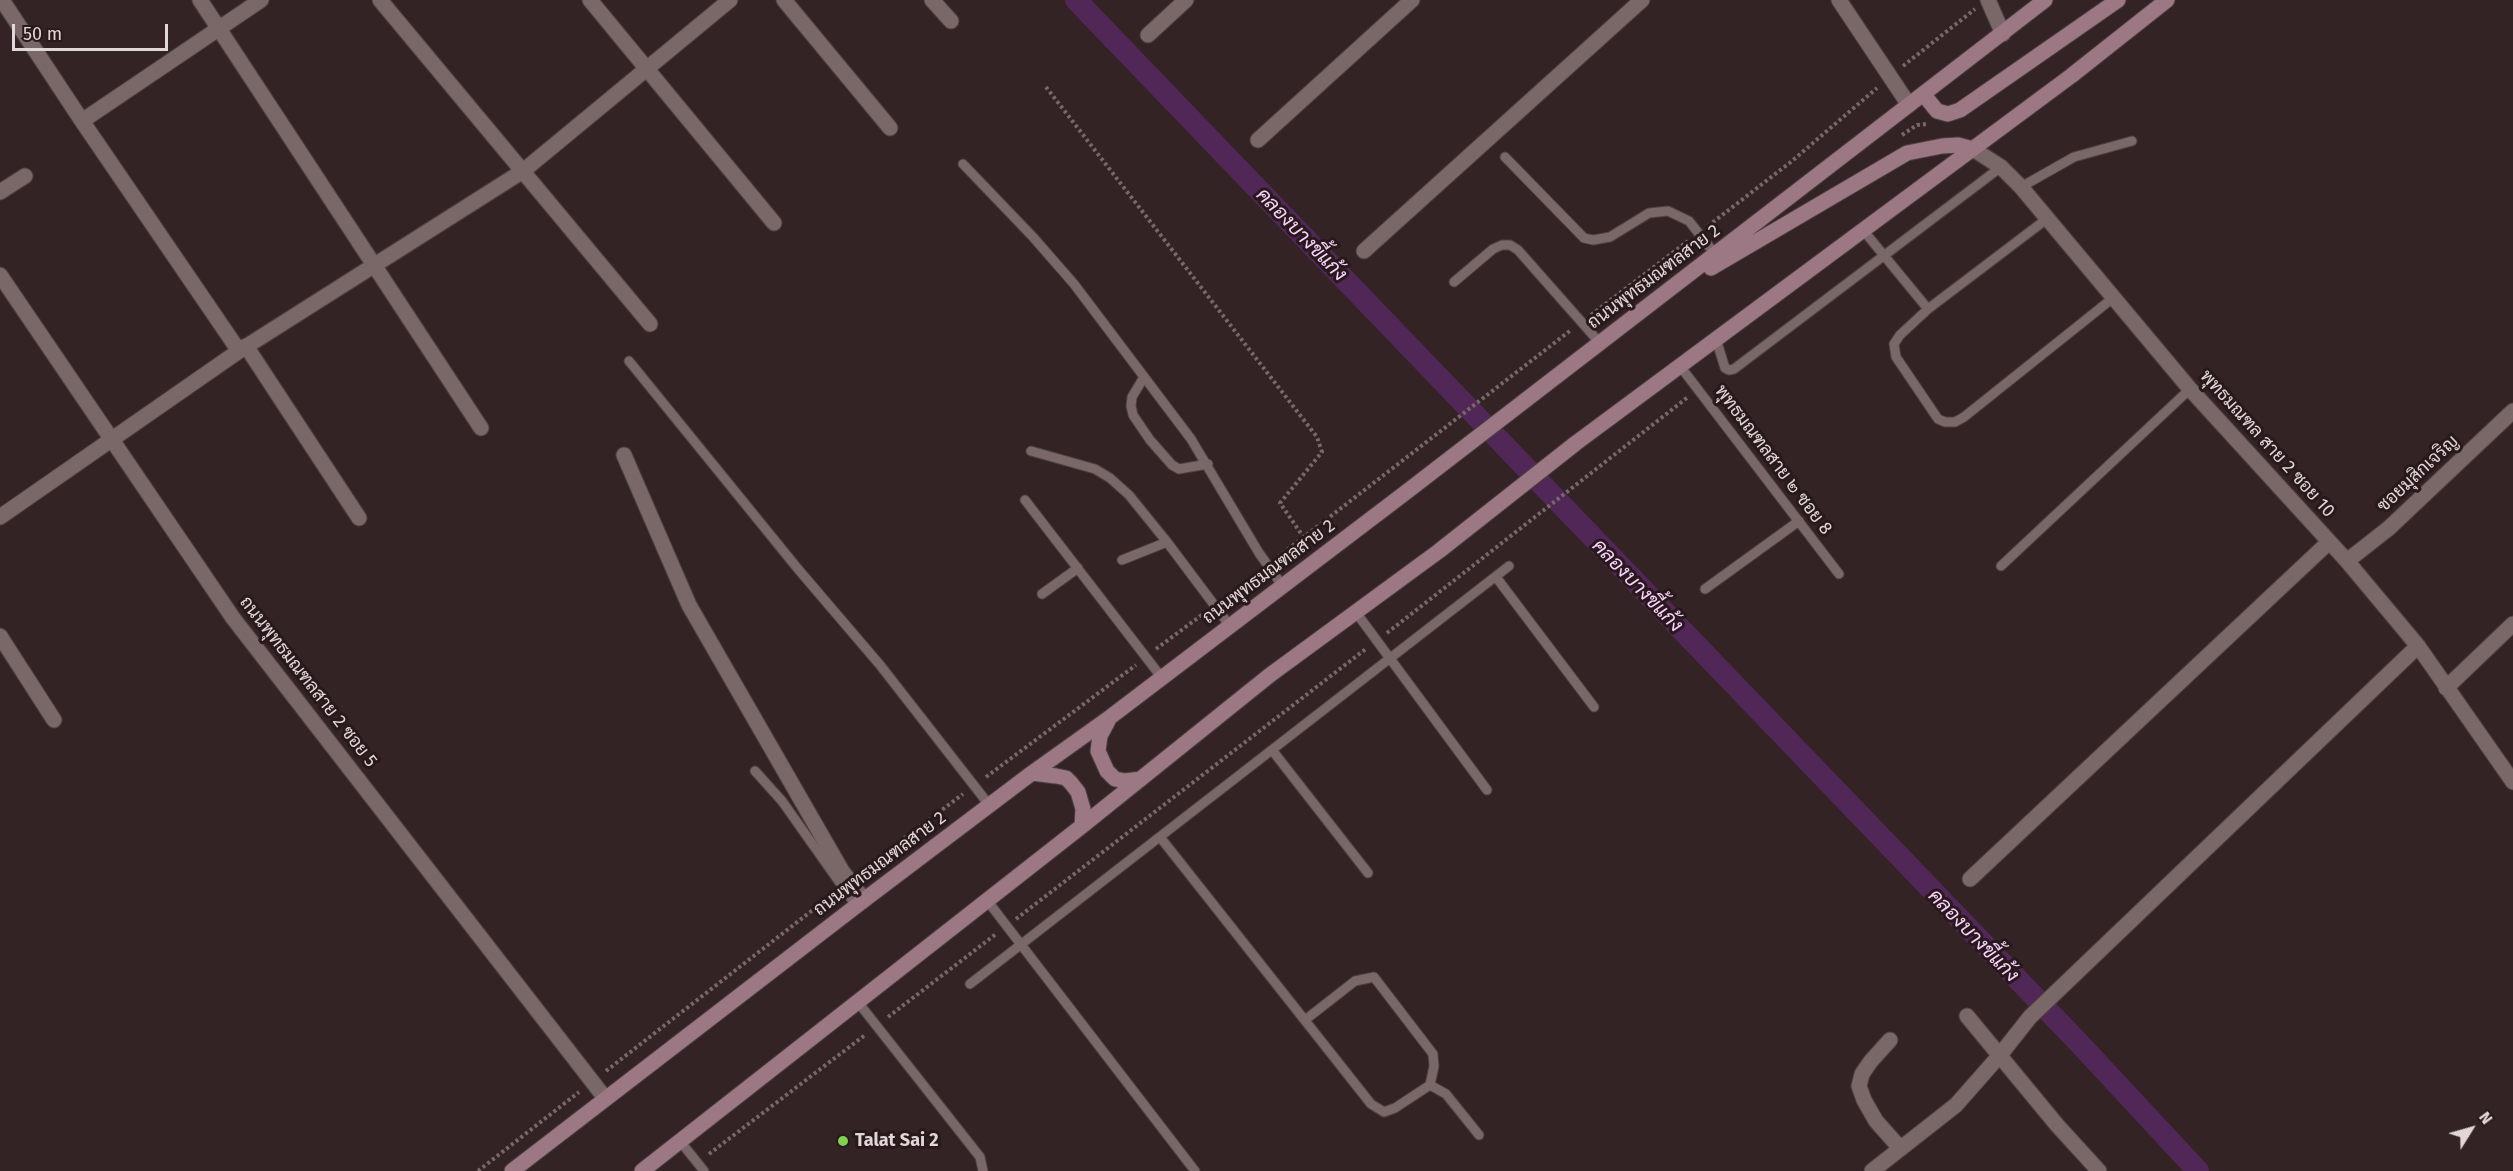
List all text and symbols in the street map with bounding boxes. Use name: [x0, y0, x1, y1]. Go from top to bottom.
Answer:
scale bar: [15, 12, 171, 50]
text: 50 m: [23, 23, 62, 45]
water label: คลองบางขี้แก้ง: [1251, 183, 1351, 287]
street label: ถนนพุทธมณฑลสาย 2: [1584, 220, 1724, 334]
street label: พุทธมณฑล สาย 2 ซอย 10: [2195, 366, 2339, 522]
street label: พุทธมณฑลสาย ๒ ซอย 8: [1710, 381, 1836, 539]
street label: ซอยมุสิกเจริญ: [2373, 431, 2463, 517]
street label: ถนนพุทธมณฑลสาย 2: [1199, 515, 1339, 629]
water label: คลองบางขี้แก้ง: [1587, 534, 1687, 638]
street label: ถนนพุทธมณฑลสาย 2 ซอย 5: [235, 592, 381, 772]
street label: ถนนพุทธมณฑลสาย 2: [810, 807, 950, 921]
water label: คลองบางขี้แก้ง: [1923, 884, 2023, 988]
north arrow: [2441, 1099, 2501, 1159]
text: N: [2475, 1108, 2497, 1128]
place label: Talat Sai 2: [855, 1130, 939, 1152]
marker: Talat Sai 2: [836, 1134, 850, 1148]

